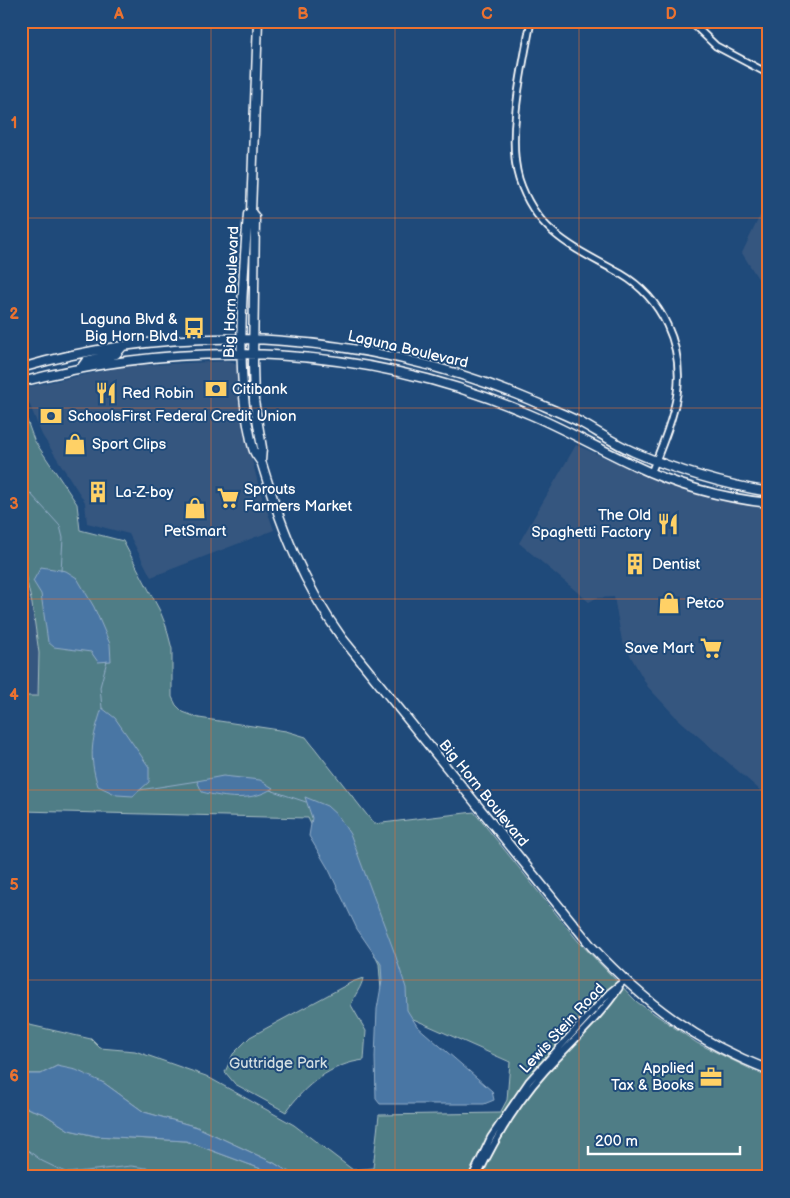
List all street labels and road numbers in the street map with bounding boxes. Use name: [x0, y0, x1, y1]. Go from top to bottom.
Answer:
street label: Big Horn Boulevard: [220, 226, 243, 358]
street label: Laguna Boulevard: [346, 326, 470, 373]
street label: Big Horn Boulevard: [435, 736, 533, 851]
street label: Lewis Stein Road: [516, 979, 609, 1077]

